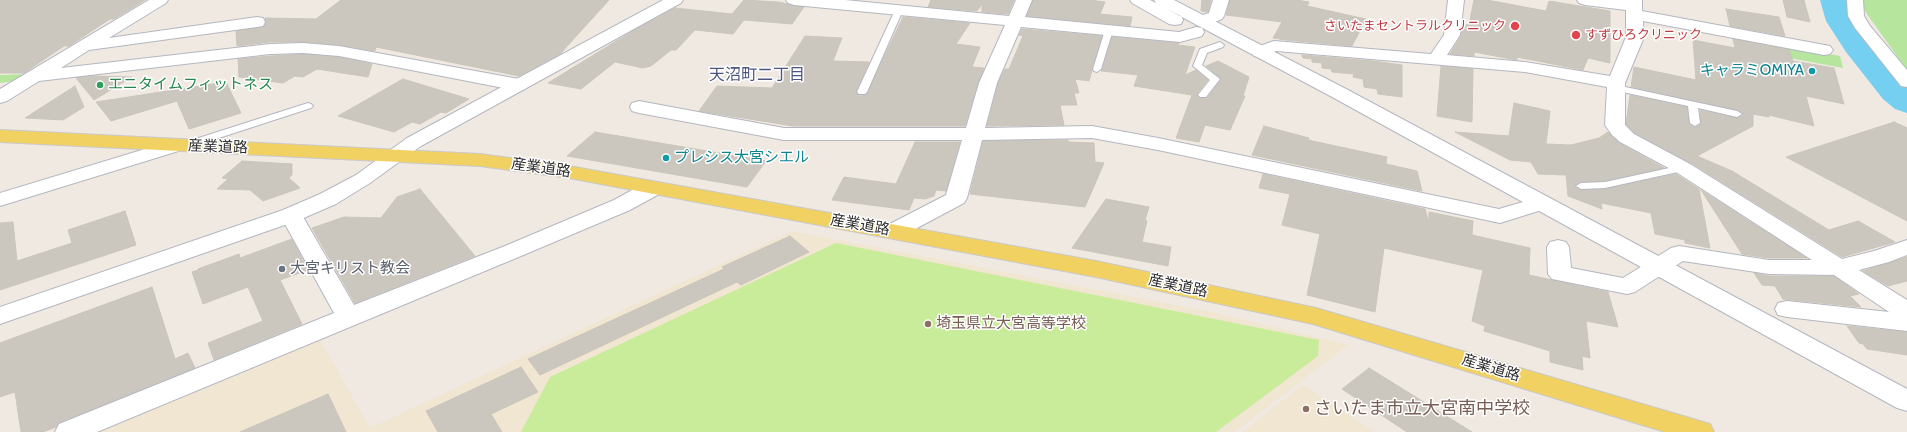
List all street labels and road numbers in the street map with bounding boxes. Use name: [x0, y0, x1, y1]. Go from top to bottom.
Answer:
street label: 産業道路: [188, 137, 248, 157]
street label: 産業道路: [510, 155, 572, 181]
street label: 産業道路: [829, 211, 891, 239]
street label: 産業道路: [1147, 271, 1209, 301]
street label: 産業道路: [1460, 351, 1522, 385]

